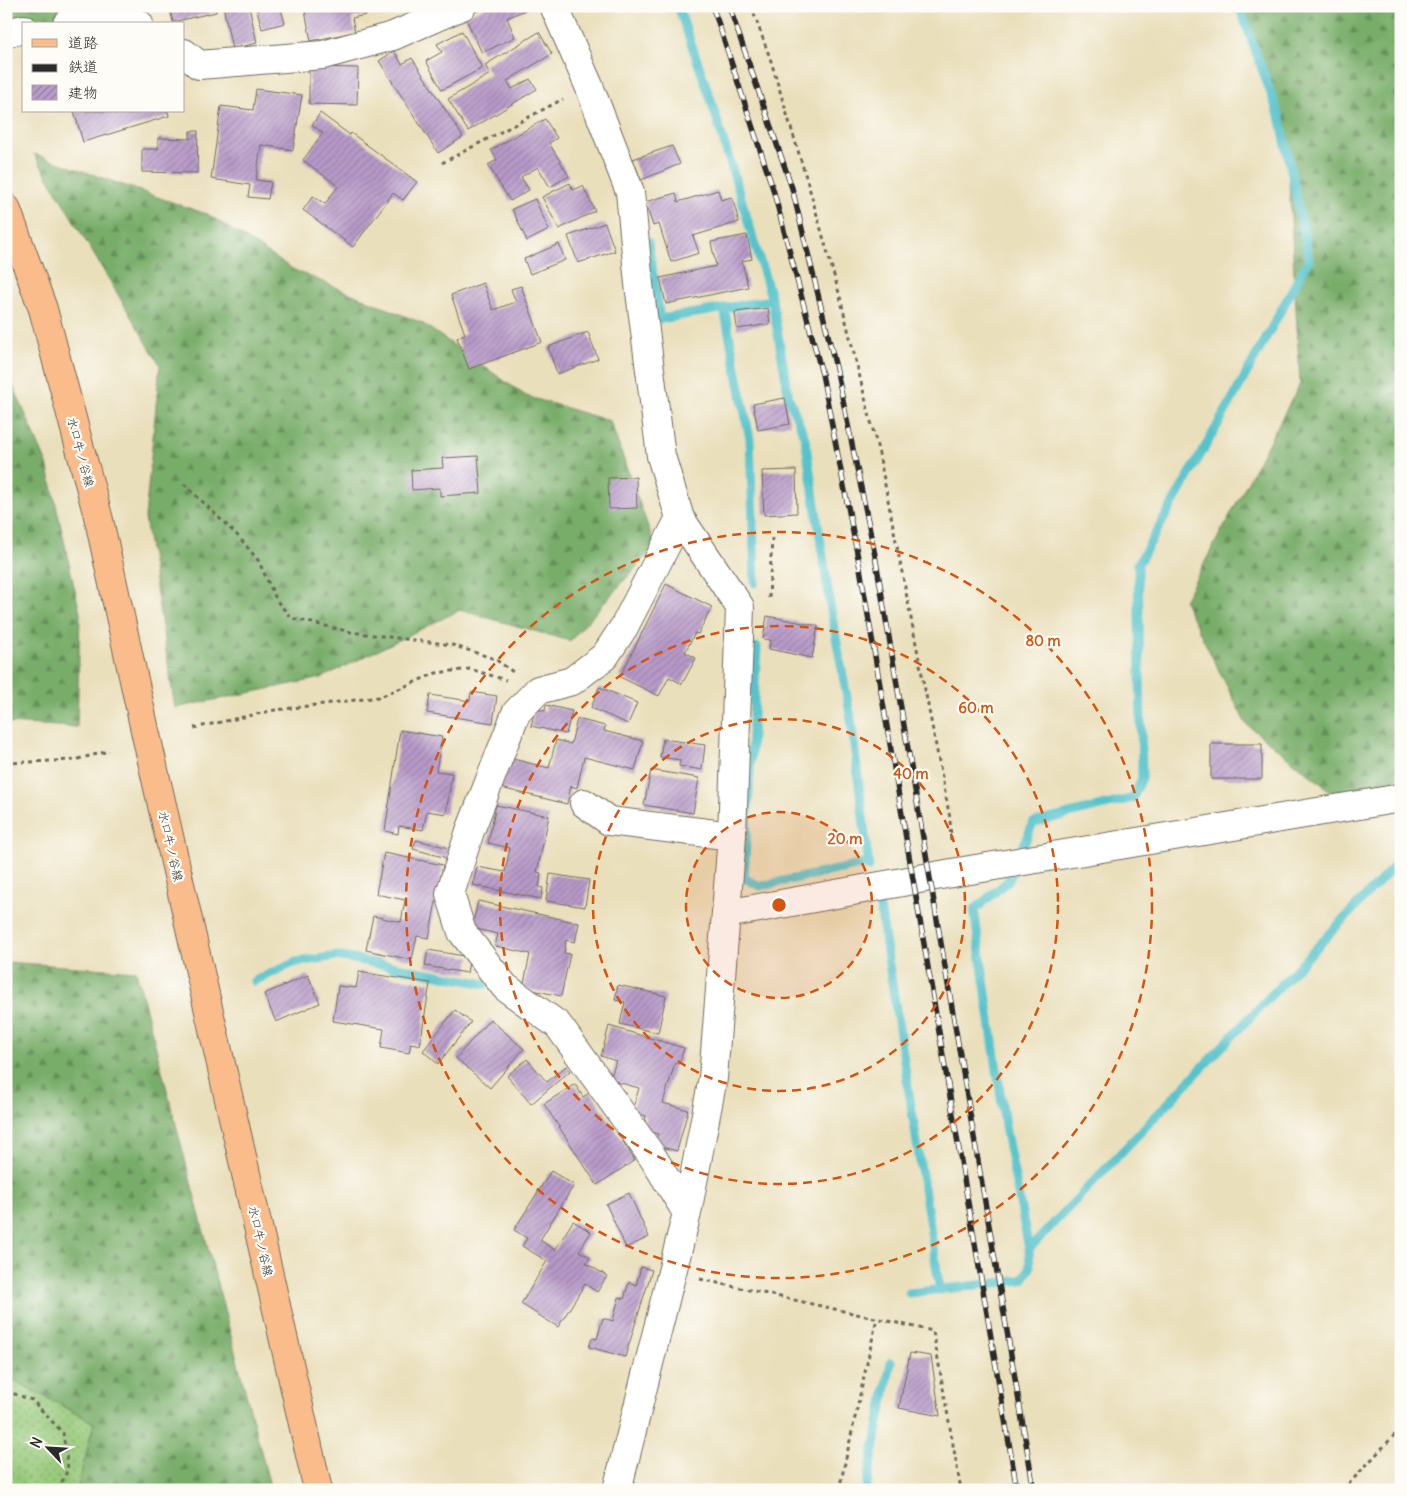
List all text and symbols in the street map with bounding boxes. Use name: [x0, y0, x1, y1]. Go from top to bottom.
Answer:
legend: [22, 22, 185, 112]
text: 道路: [68, 33, 98, 52]
text: 鉄道: [68, 57, 98, 76]
text: 建物: [68, 83, 98, 102]
street label: 水口牛ノ谷線: [64, 415, 98, 489]
text: 80 m: [1025, 631, 1061, 650]
text: 60 m: [958, 698, 994, 717]
text: 40 m: [893, 764, 929, 783]
street label: 水口牛ノ谷線: [156, 809, 186, 883]
text: 20 m: [828, 829, 862, 848]
centre of rings: [770, 896, 788, 914]
street label: 水口牛ノ谷線: [246, 1204, 276, 1278]
north arrow: [22, 1424, 72, 1474]
text: N: [26, 1434, 46, 1451]

